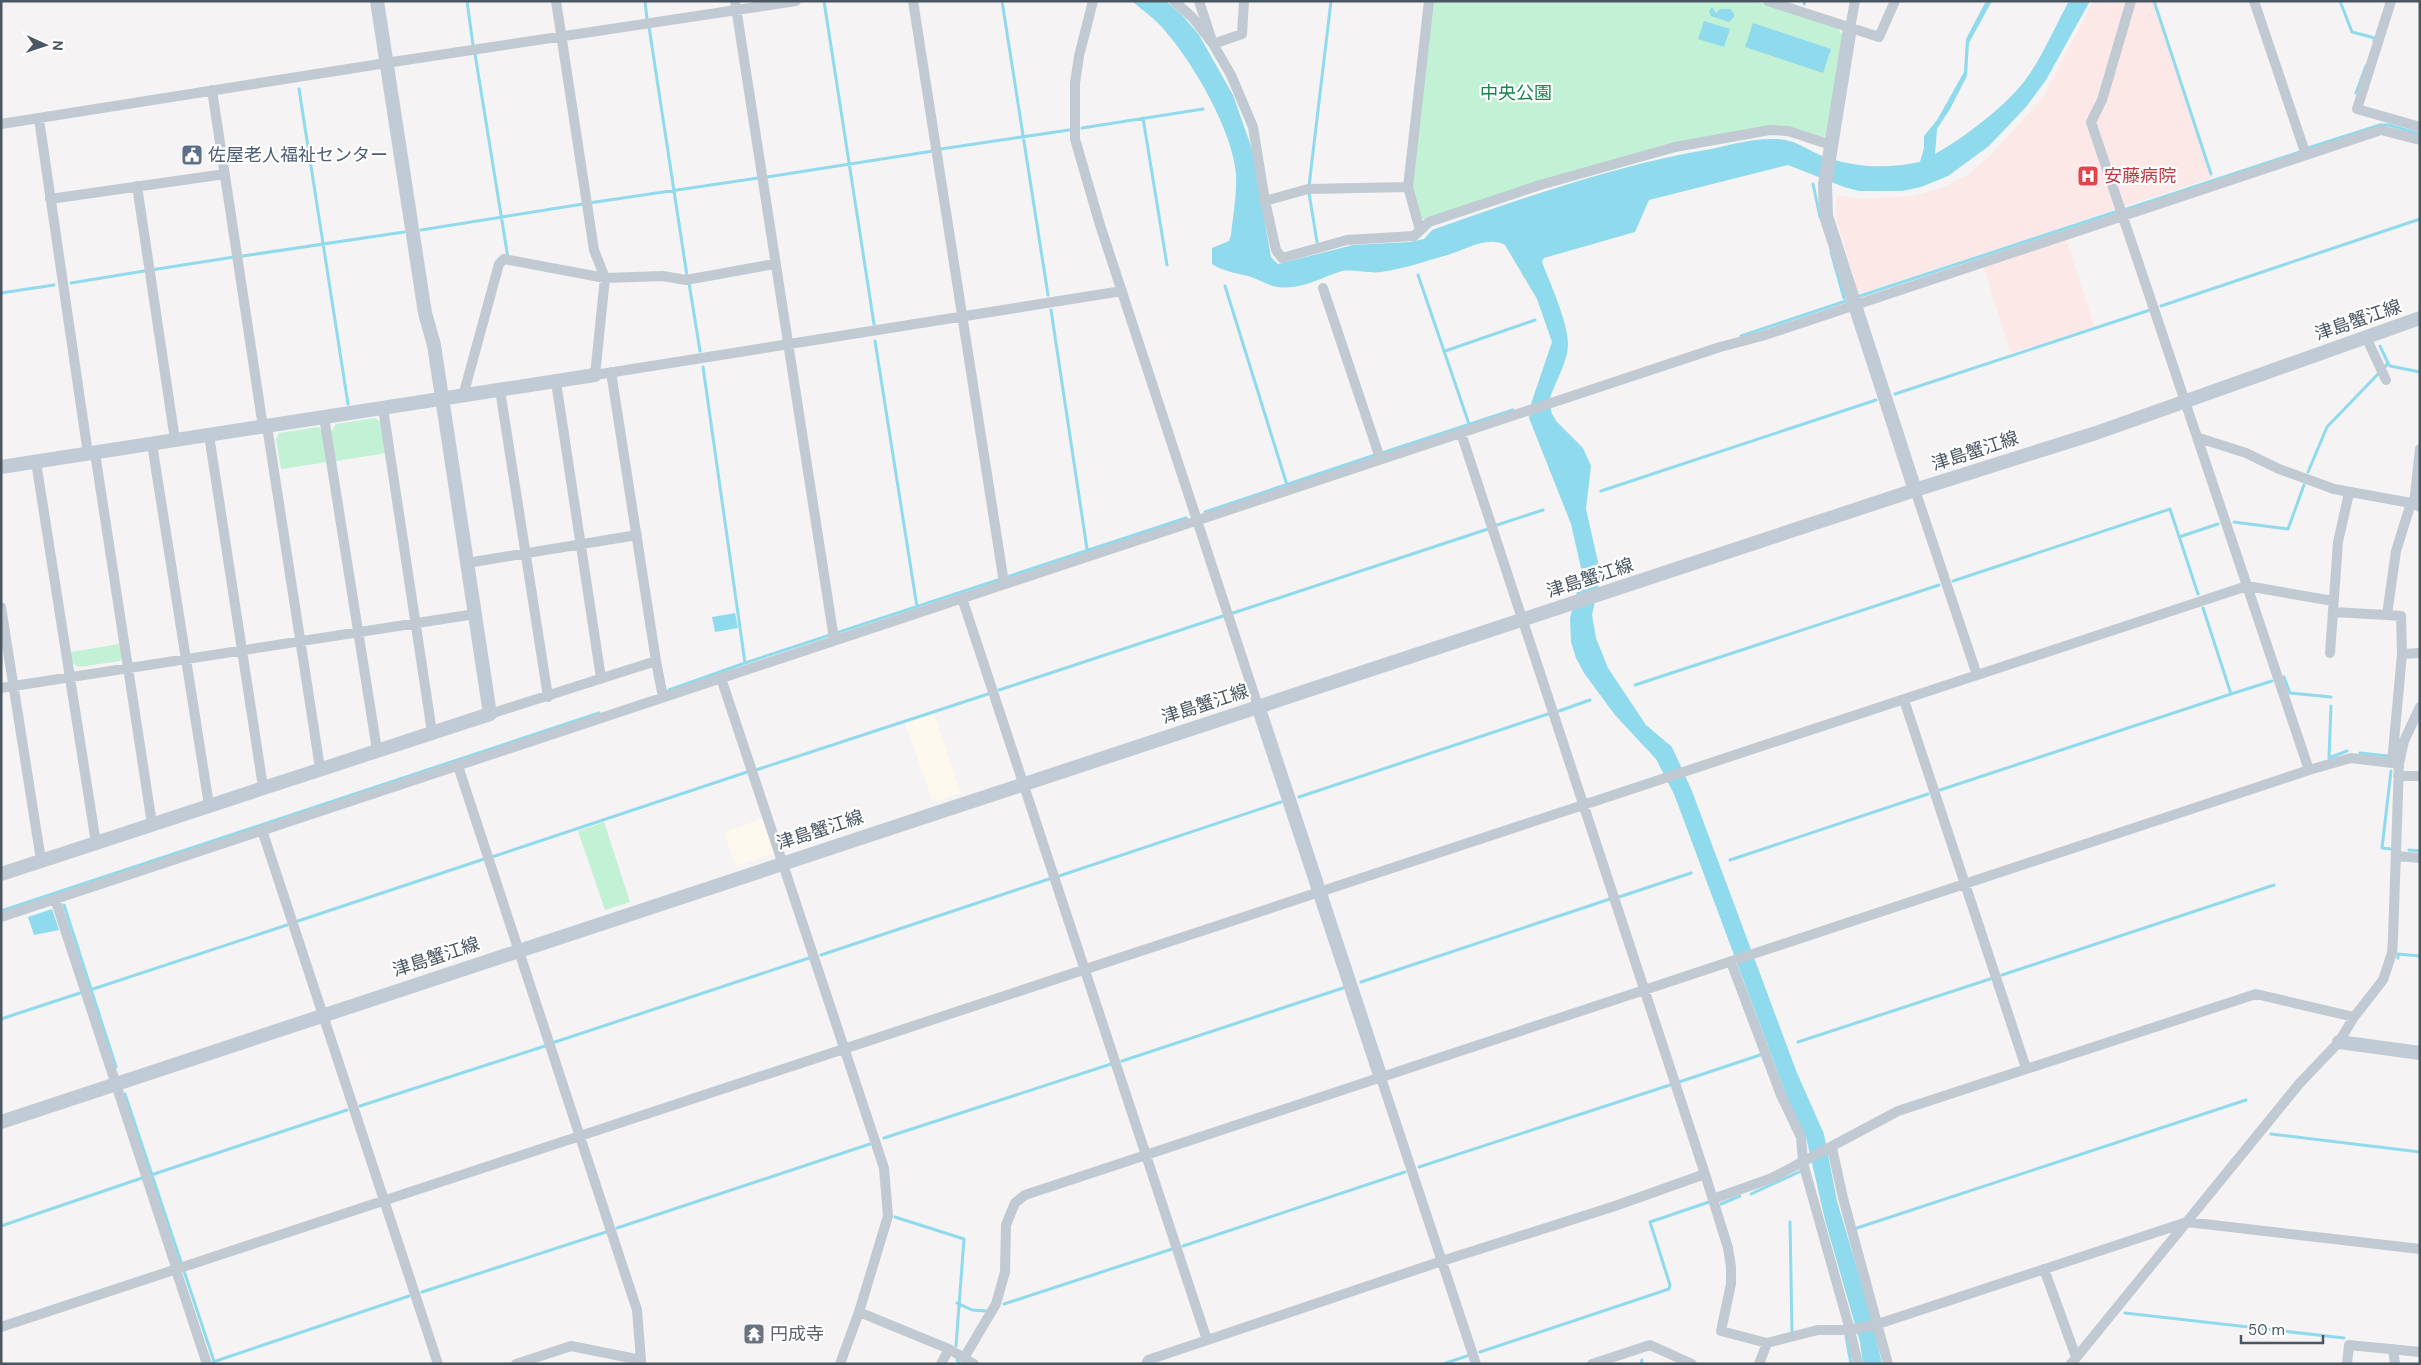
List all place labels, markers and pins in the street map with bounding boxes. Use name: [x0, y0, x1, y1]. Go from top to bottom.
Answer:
public building icon: 佐屋老人福祉センター: [180, 143, 204, 167]
place label: 佐屋老人福祉センター: [208, 143, 388, 167]
hospital icon: 安藤病院: [2076, 164, 2100, 188]
place label: 安藤病院: [2104, 164, 2176, 188]
temple icon: 円成寺: [742, 1322, 766, 1346]
place label: 円成寺: [770, 1322, 824, 1346]

